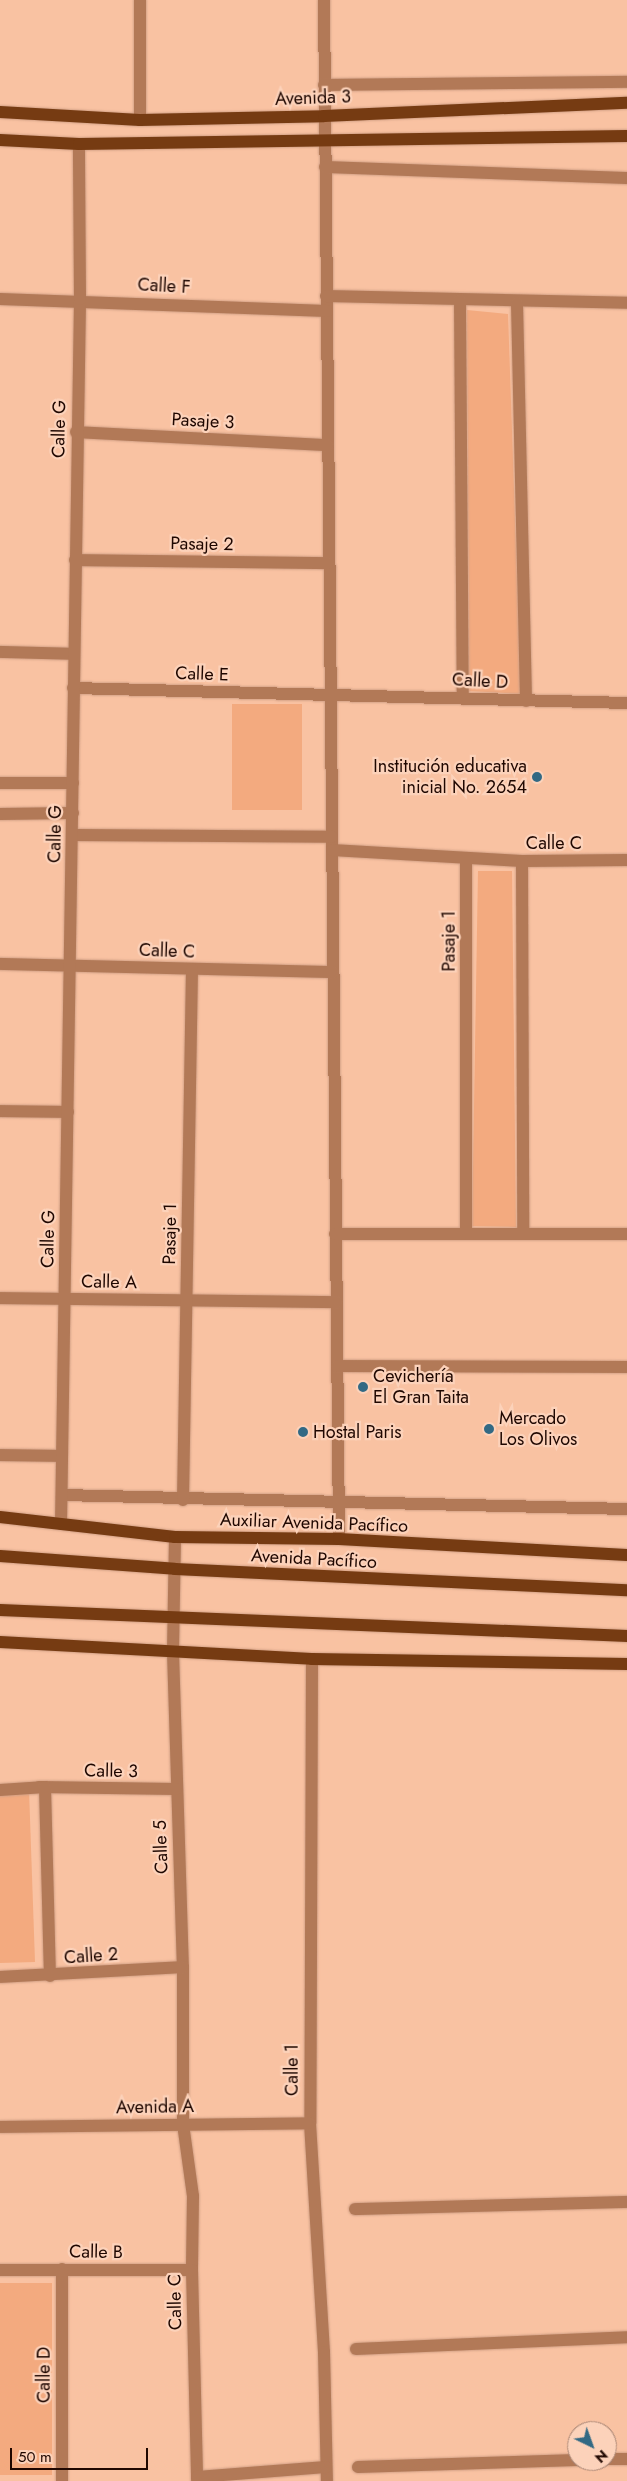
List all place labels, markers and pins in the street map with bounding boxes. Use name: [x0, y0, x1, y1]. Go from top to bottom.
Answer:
place label: Institución educativa inicial No. 2654: [373, 756, 527, 799]
marker: Institución educativa inicial No. 2654: [531, 771, 543, 783]
place label: Cevichería El Gran Taita: [373, 1366, 469, 1408]
marker: Cevichería El Gran Taita: [357, 1381, 369, 1393]
place label: Mercado Los Olivos: [499, 1408, 577, 1450]
place label: Hostal Paris: [313, 1421, 402, 1443]
marker: Mercado Los Olivos: [483, 1423, 495, 1435]
marker: Hostal Paris: [297, 1426, 309, 1438]

